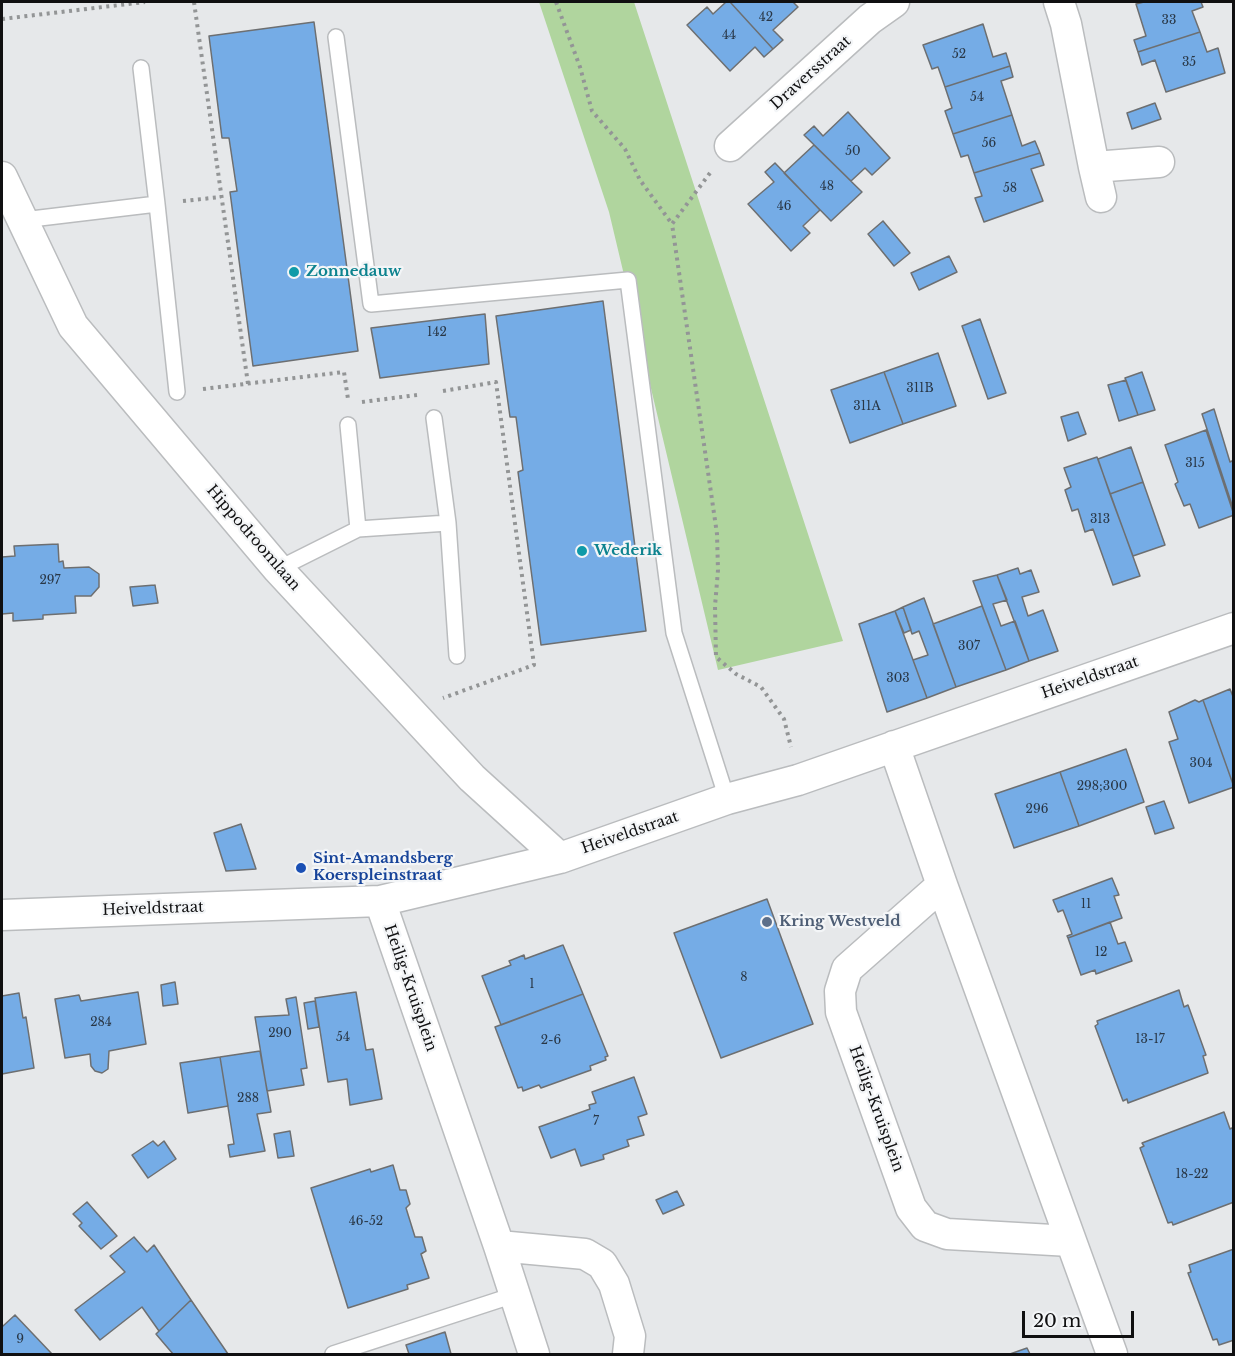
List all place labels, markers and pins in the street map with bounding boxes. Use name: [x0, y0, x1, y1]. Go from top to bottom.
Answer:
place label: Zonnedauw: [306, 263, 401, 281]
marker: Zonnedauw: [287, 265, 301, 279]
place label: Wederik: [594, 542, 662, 560]
marker: Wederik: [575, 544, 589, 558]
place label: Sint-Amandsberg Koerspleinstraat: [313, 850, 453, 885]
marker: Sint-Amandsberg Koerspleinstraat: [294, 861, 308, 875]
place label: Kring Westveld: [779, 913, 901, 931]
marker: Kring Westveld: [760, 915, 774, 929]

